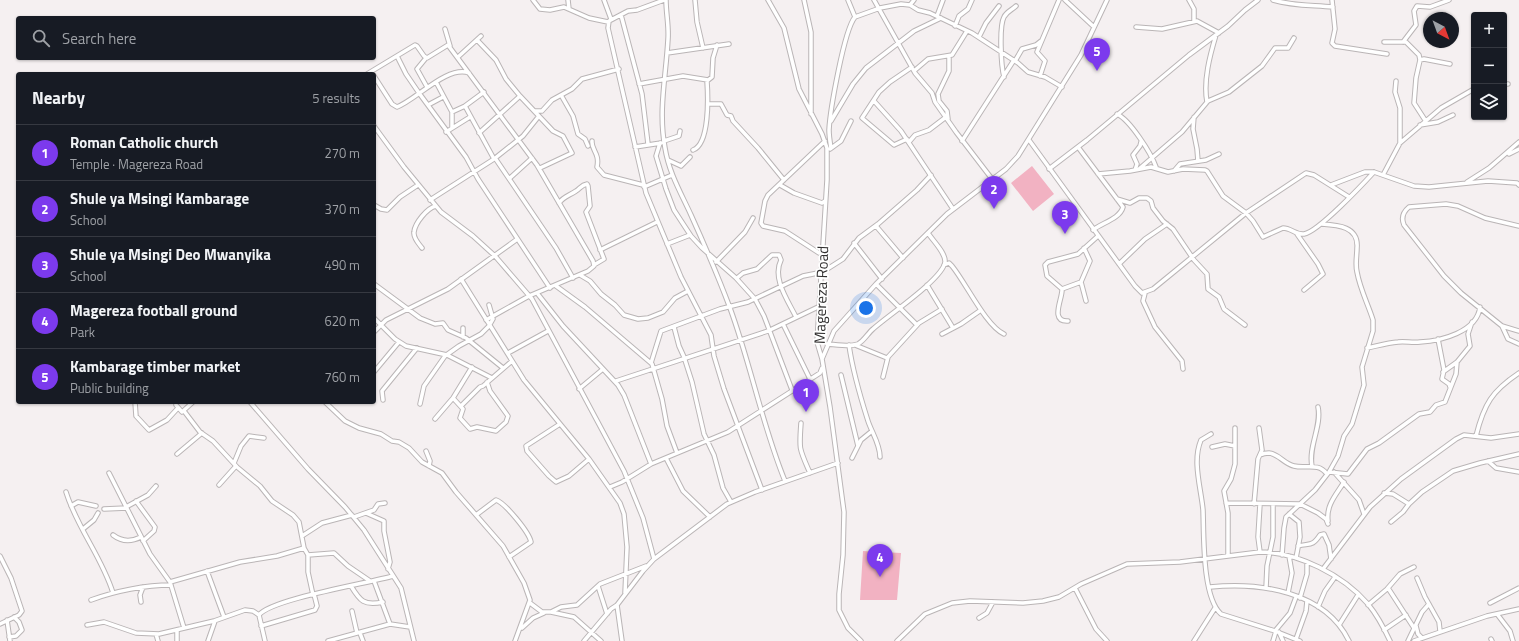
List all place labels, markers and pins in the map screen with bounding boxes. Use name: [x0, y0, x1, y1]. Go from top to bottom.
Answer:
pin: 5: [1084, 38, 1110, 71]
pin: 2: [981, 176, 1007, 209]
pin: 3: [1052, 201, 1078, 234]
pin: 1: [793, 379, 819, 412]
pin: 4: [867, 544, 893, 577]

